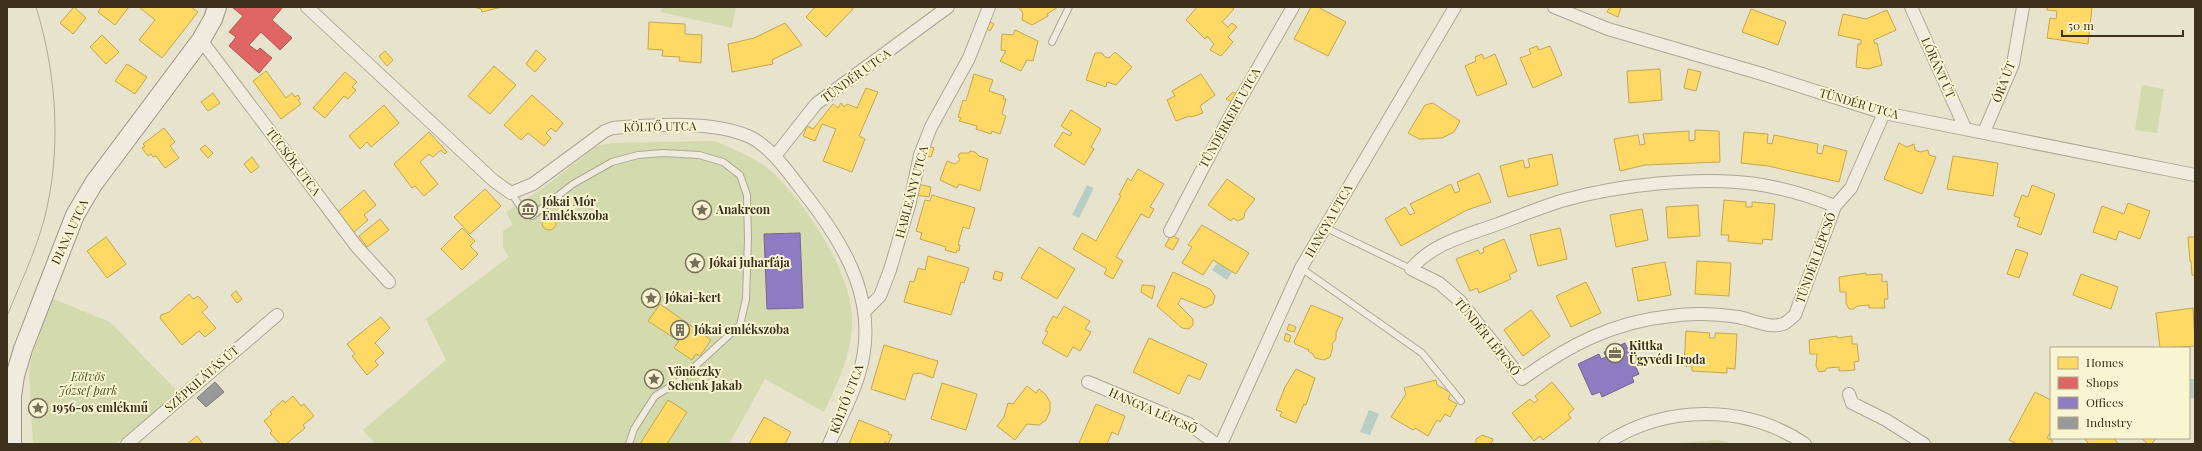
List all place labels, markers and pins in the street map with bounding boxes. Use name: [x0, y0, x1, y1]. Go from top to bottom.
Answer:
place label: Jókai Mór Emlékszoba: [541, 193, 609, 223]
museum icon: Jókai Mór Emlékszoba: [517, 198, 539, 220]
place icon: Anakreon: [691, 199, 713, 221]
place label: Anakreon: [715, 201, 771, 217]
place icon: Jókai juharfája: [684, 252, 706, 274]
place label: Jókai juharfája: [708, 254, 790, 270]
place icon: Jókai-kert: [640, 287, 662, 309]
place label: Jókai-kert: [664, 289, 722, 305]
building icon: Jókai emlékszoba: [669, 319, 691, 341]
place label: Jókai emlékszoba: [693, 321, 790, 337]
place label: Kittka Ügyvédi Iroda: [1629, 337, 1706, 367]
office icon: Kittka Ügyvédi Iroda: [1604, 342, 1626, 364]
place label: Vönöczky Schenk Jakab: [667, 363, 742, 393]
place icon: Vönöczky Schenk Jakab: [643, 368, 665, 390]
place icon: 1956-os emlékmű: [27, 397, 49, 419]
place label: 1956-os emlékmű: [52, 399, 149, 415]

